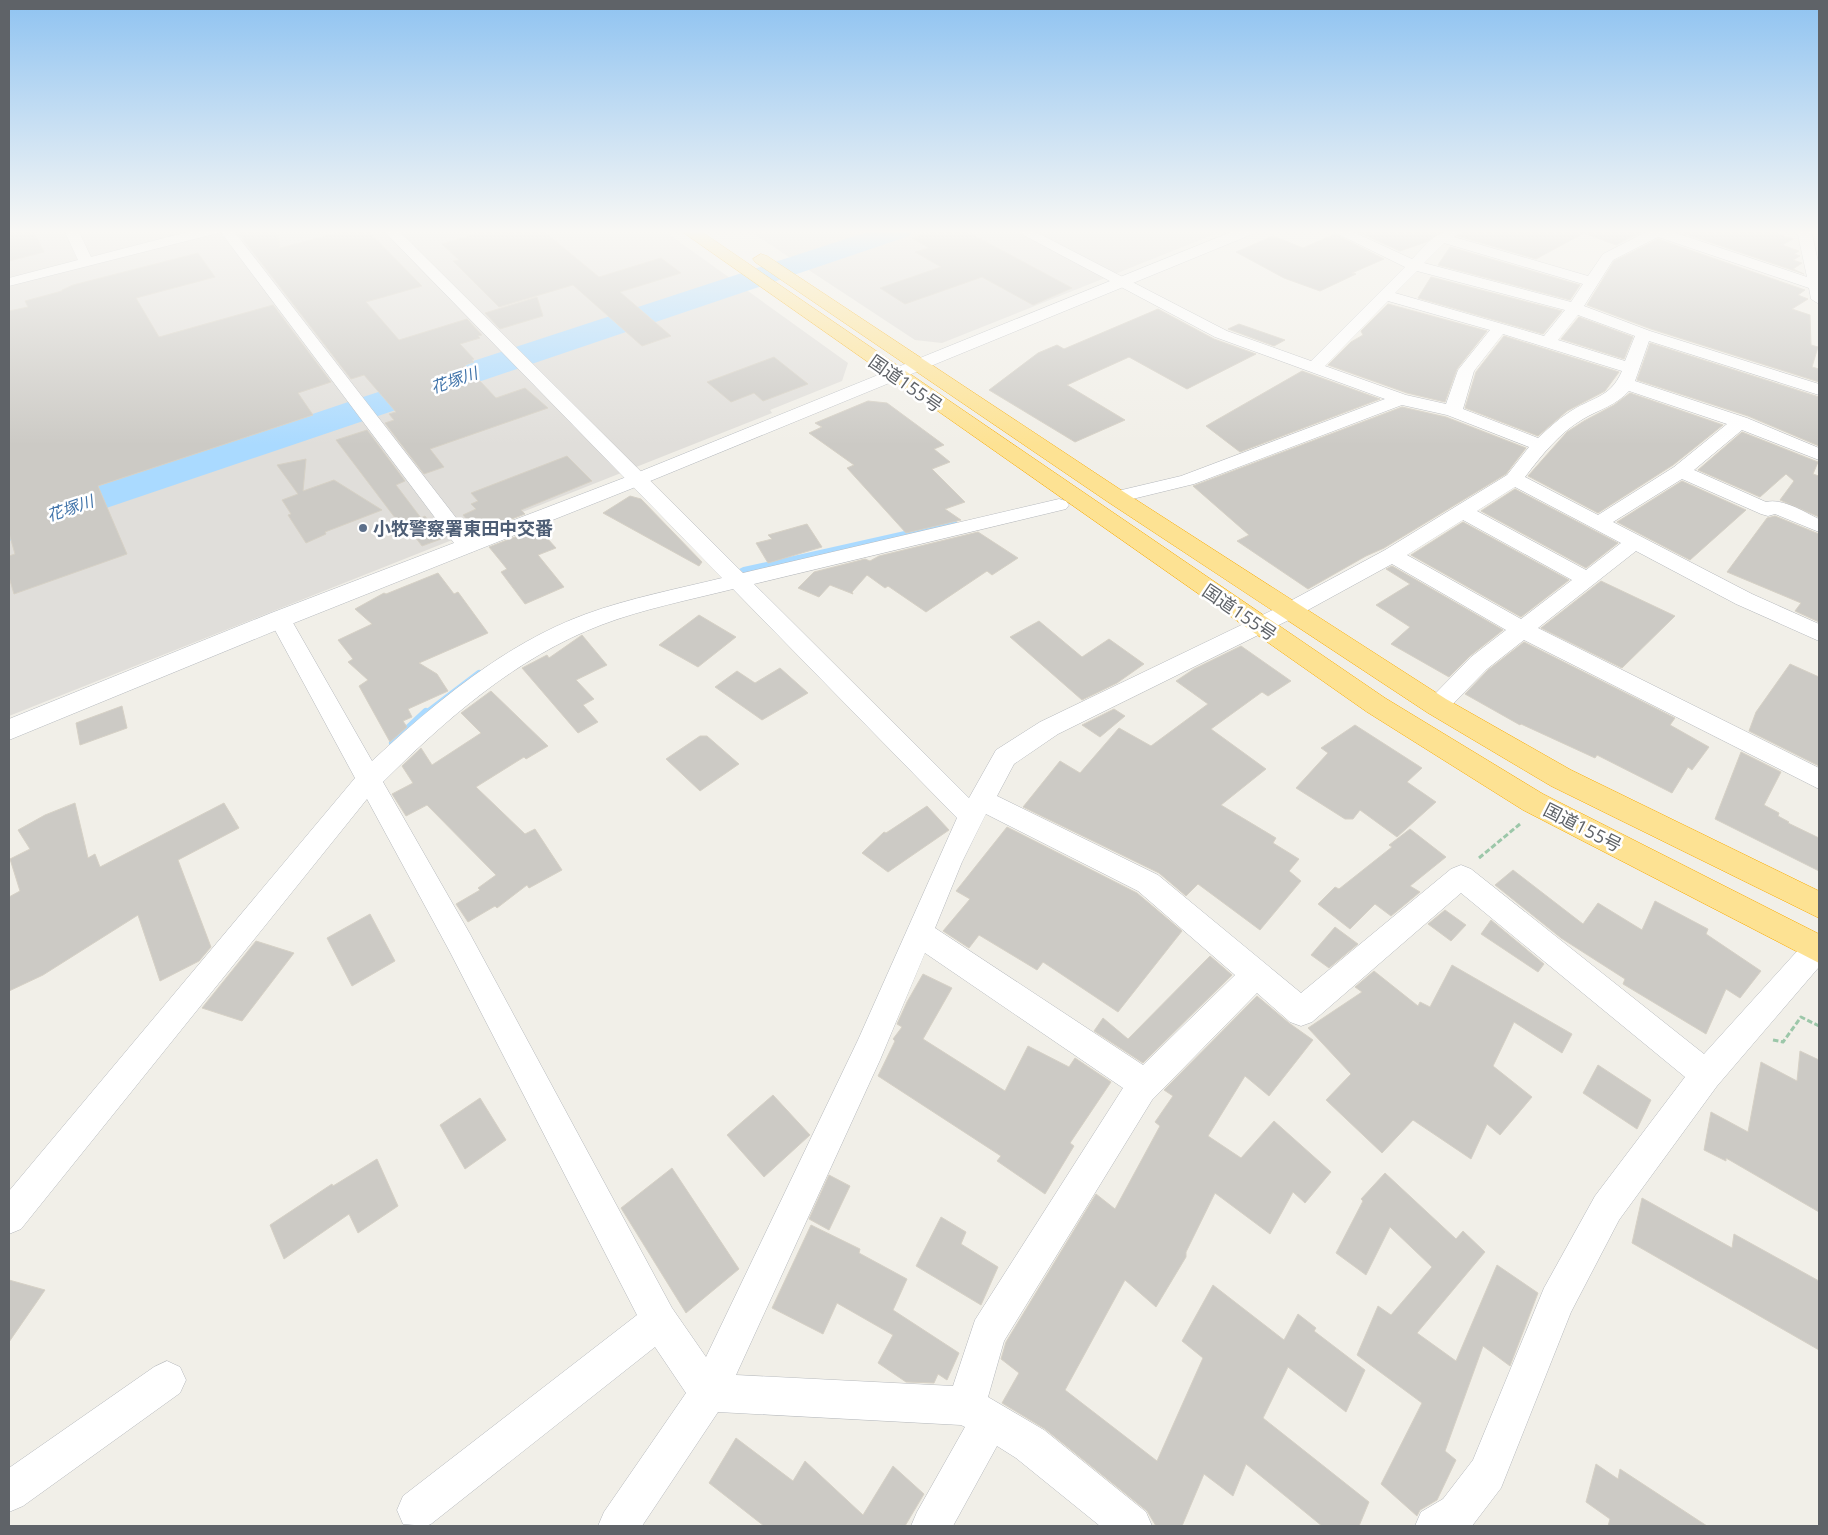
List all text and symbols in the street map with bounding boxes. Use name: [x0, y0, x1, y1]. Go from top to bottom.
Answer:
street label: 国道155号: [864, 349, 948, 417]
water label: 花塚川: [428, 361, 482, 398]
water label: 花塚川: [44, 489, 98, 526]
place label: 小牧警察署東田中交番: [373, 516, 553, 540]
marker: 小牧警察署東田中交番: [357, 522, 369, 534]
street label: 国道155号: [1198, 578, 1282, 646]
street label: 国道155号: [1540, 797, 1626, 857]

